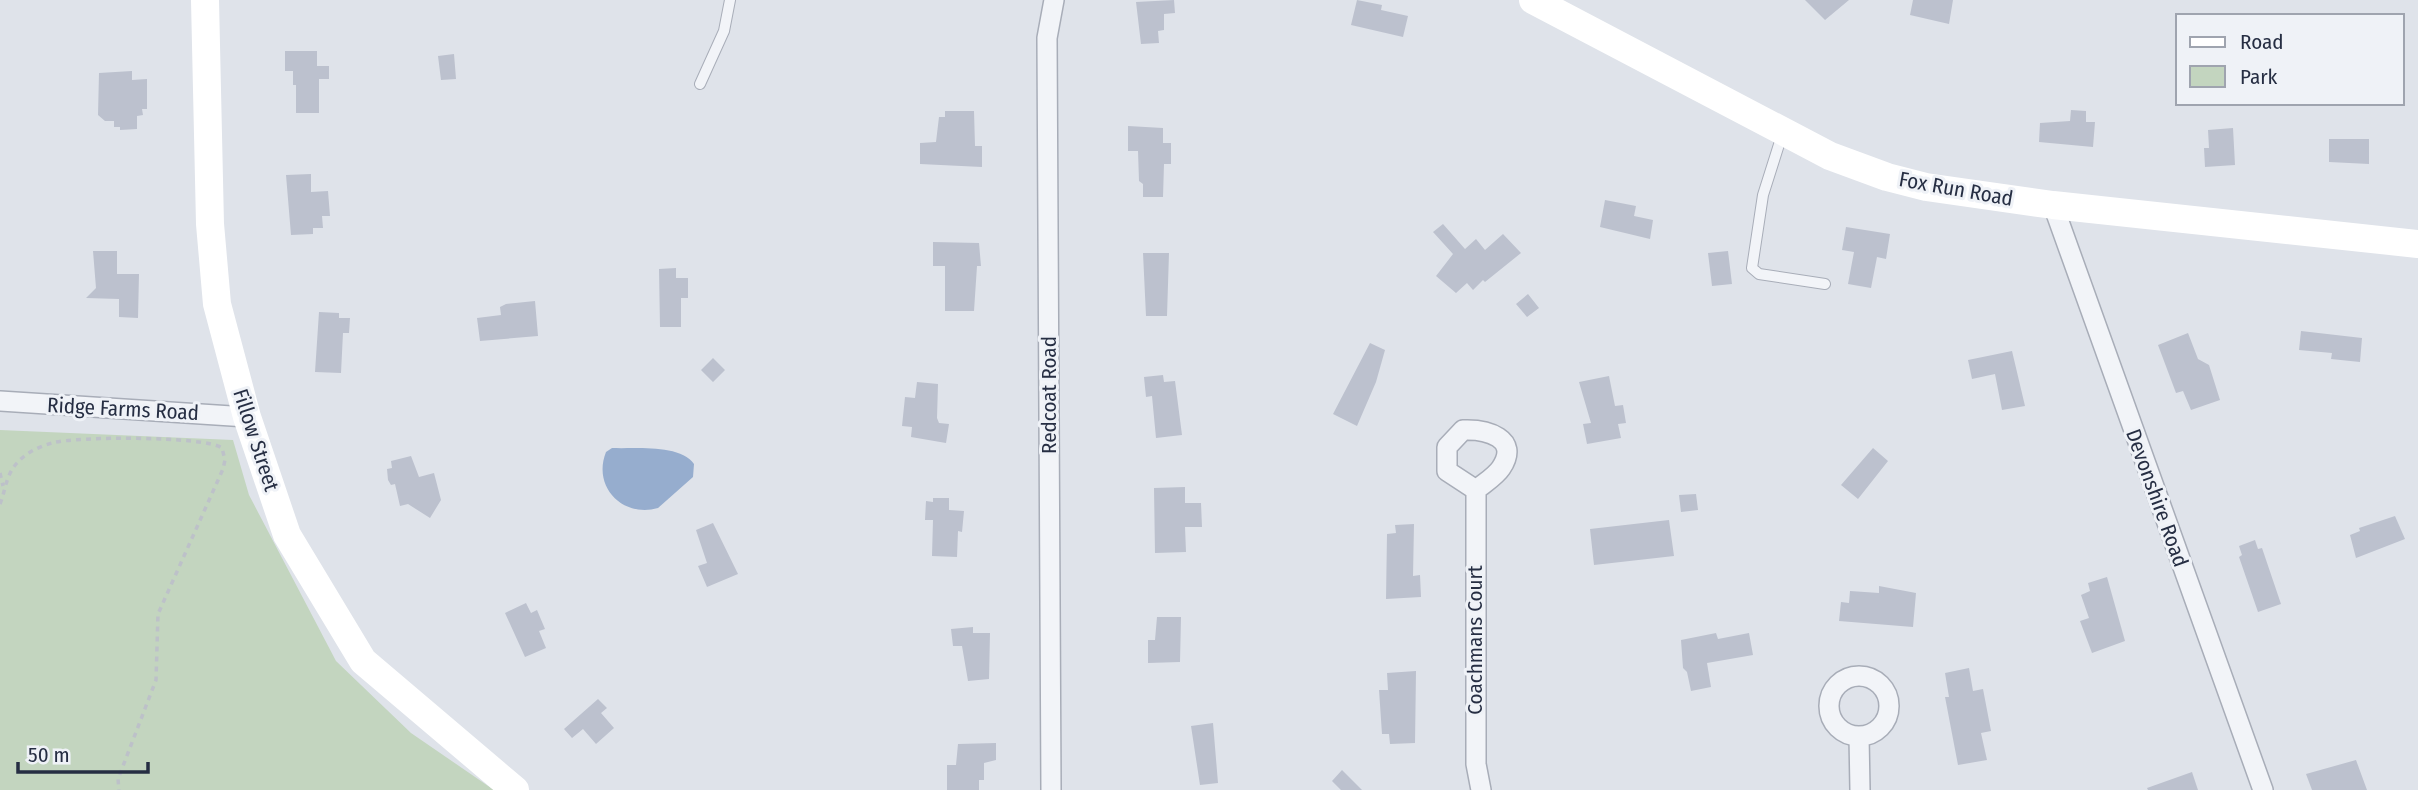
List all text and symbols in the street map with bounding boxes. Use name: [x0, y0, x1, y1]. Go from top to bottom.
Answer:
legend: [2176, 14, 2404, 105]
text: Road: [2240, 29, 2284, 55]
text: Park: [2240, 64, 2278, 90]
street label: Fox Run Road: [1897, 166, 2015, 212]
street label: Redcoat Road: [1036, 336, 1062, 454]
street label: Fillow Street: [227, 385, 285, 495]
street label: Ridge Farms Road: [46, 392, 200, 426]
street label: Devonshire Road: [2120, 426, 2194, 570]
street label: Coachmans Court: [1462, 565, 1488, 715]
scale bar: [18, 730, 147, 774]
text: 50 m: [28, 742, 70, 768]

